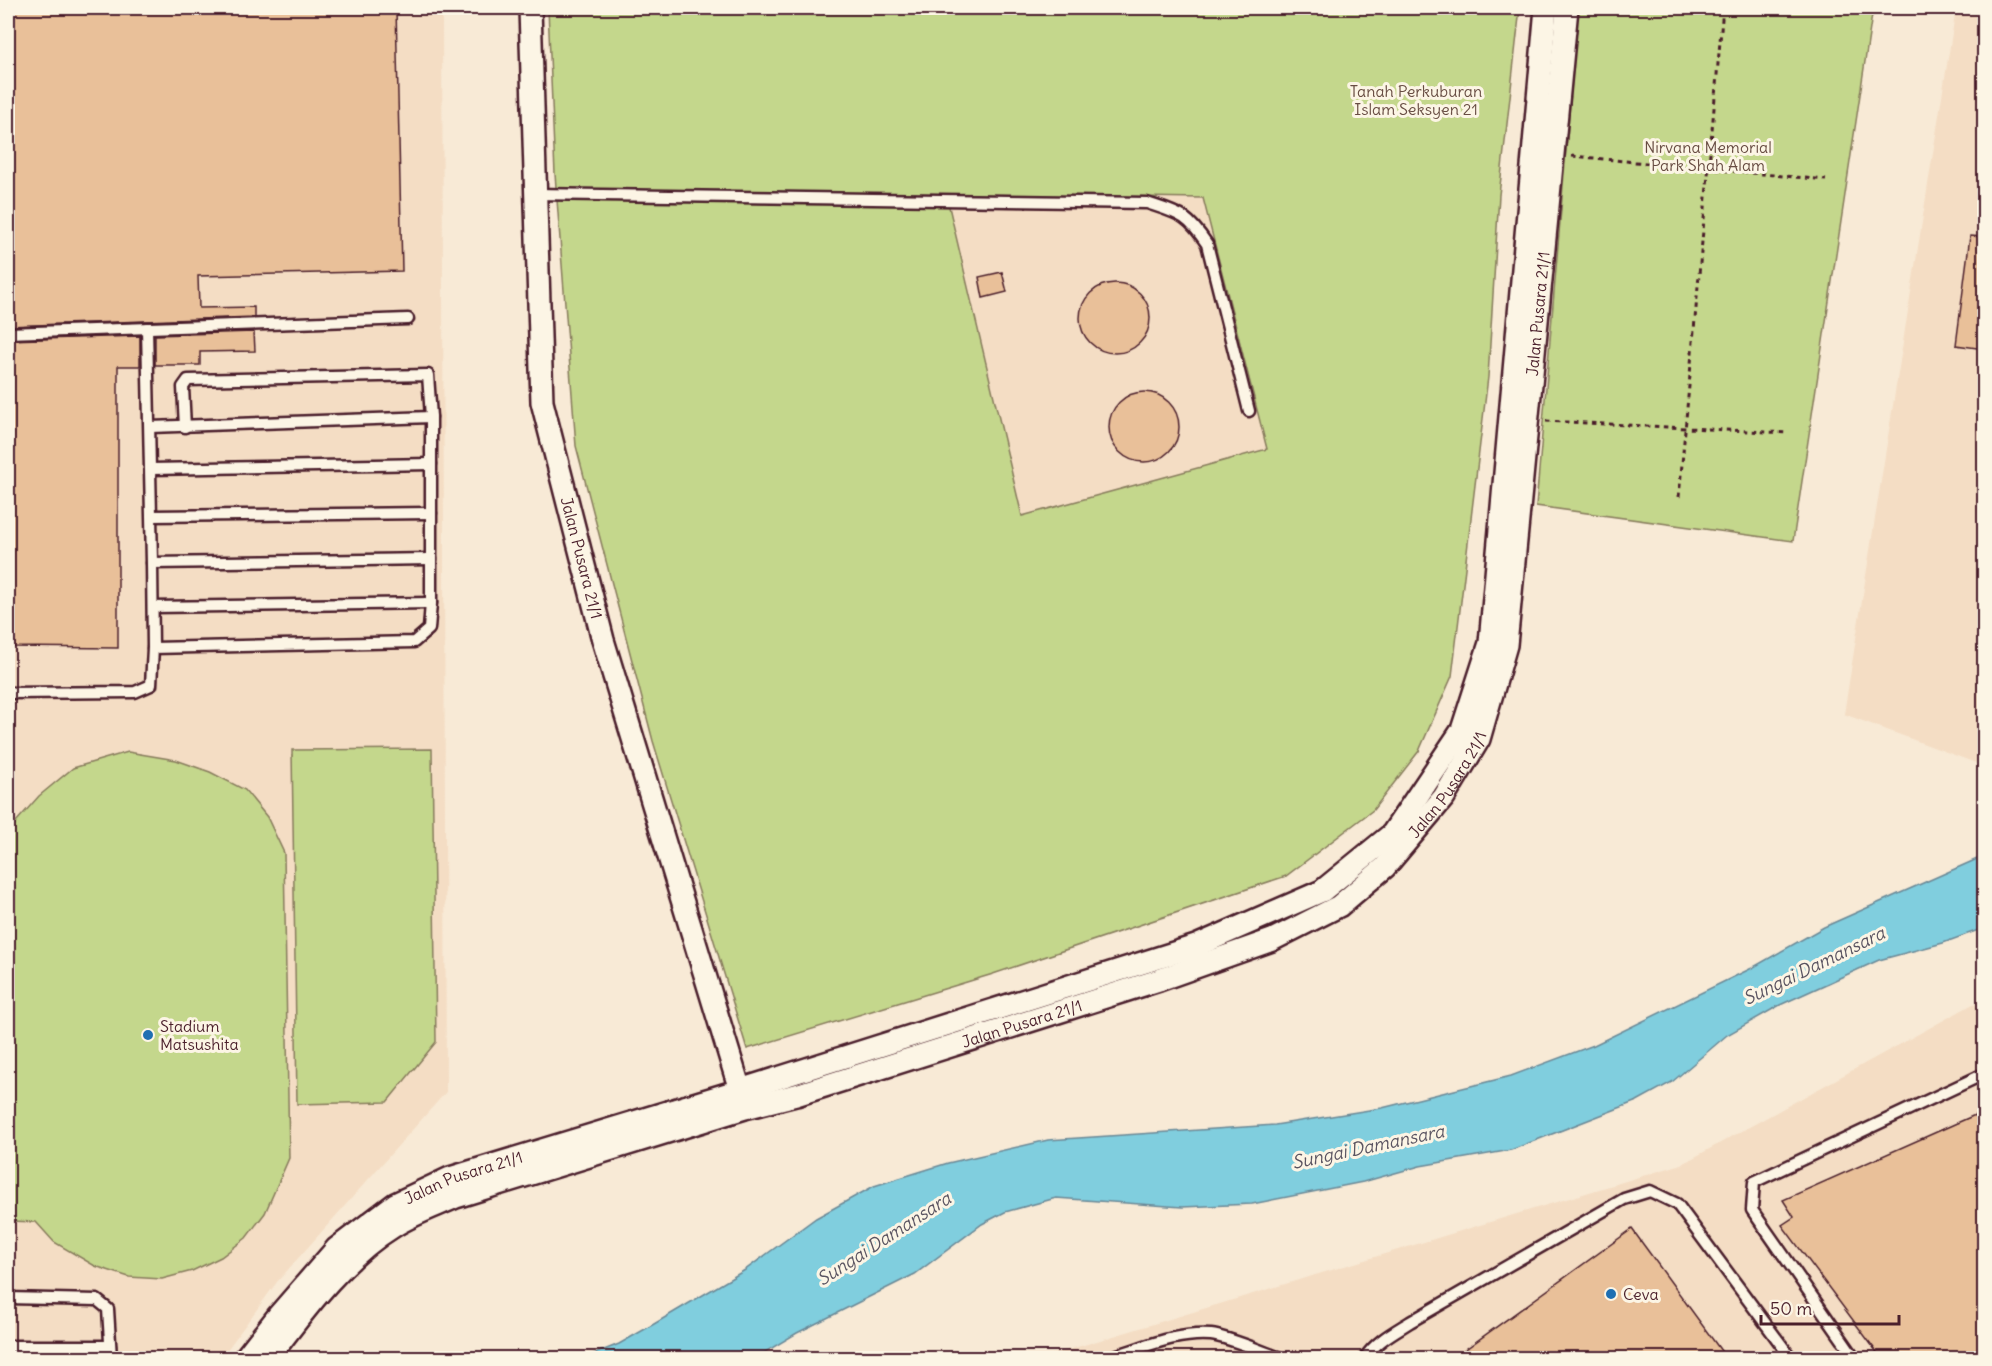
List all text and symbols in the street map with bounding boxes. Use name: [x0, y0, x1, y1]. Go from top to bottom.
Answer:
park label: Tanah Perkuburan Islam Seksyen 21: [1350, 81, 1482, 119]
park label: Nirvana Memorial Park Shah Alam: [1644, 137, 1772, 175]
street label: Jalan Pusara 21/1: [1522, 251, 1554, 377]
street label: Jalan Pusara 21/1: [557, 495, 607, 621]
street label: Jalan Pusara 21/1: [1404, 729, 1491, 842]
water label: Sungai Damansara: [1739, 920, 1890, 1010]
street label: Jalan Pusara 21/1: [959, 995, 1084, 1052]
place label: Stadium Matsushita: [160, 1016, 239, 1054]
marker: Stadium Matsushita: [141, 1028, 155, 1042]
water label: Sungai Damansara: [1290, 1119, 1448, 1174]
street label: Jalan Pusara 21/1: [401, 1147, 525, 1208]
water label: Sungai Damansara: [812, 1186, 956, 1290]
place label: Ceva: [1623, 1284, 1659, 1304]
marker: Ceva: [1604, 1287, 1618, 1301]
scale bar: [1761, 1288, 1899, 1326]
text: 50 m: [1770, 1297, 1812, 1320]

